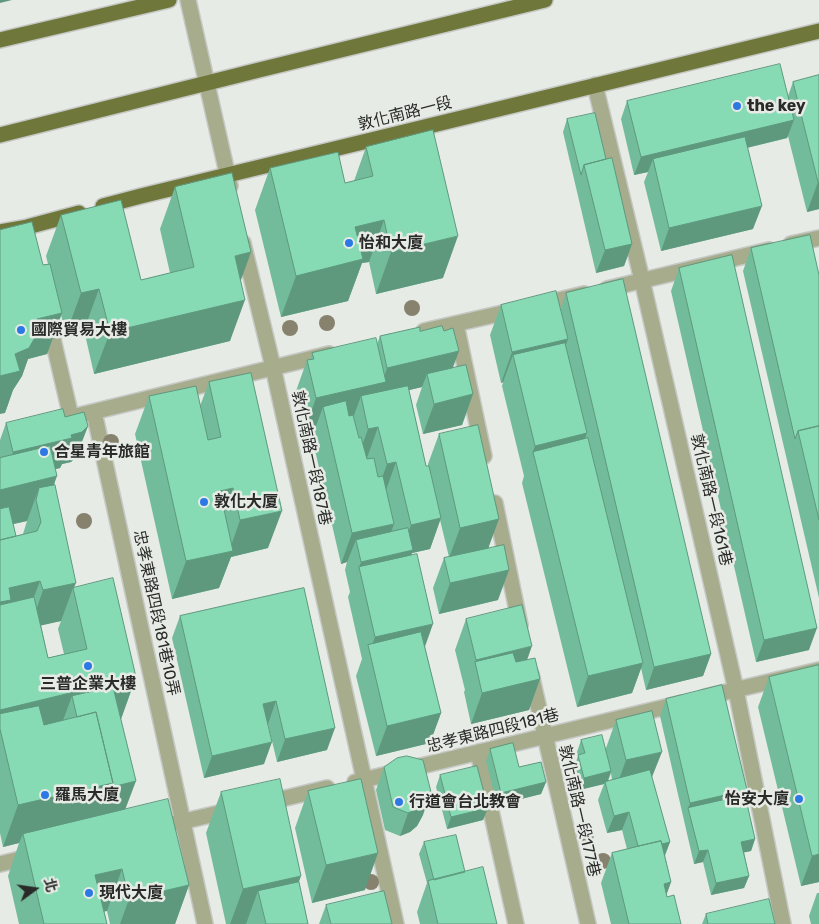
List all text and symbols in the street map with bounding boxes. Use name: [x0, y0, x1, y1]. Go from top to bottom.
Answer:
street label: 敦化南路一段: [356, 93, 454, 135]
place label: the key: [747, 96, 805, 116]
marker: the key: [731, 100, 743, 112]
place label: 怡和大廈: [359, 233, 423, 253]
marker: 怡和大廈: [343, 237, 355, 249]
place label: 國際貿易大樓: [31, 320, 127, 340]
marker: 國際貿易大樓: [15, 324, 27, 336]
street label: 敦化南路一段187巷: [287, 389, 335, 527]
street label: 敦化南路一段161巷: [686, 432, 736, 568]
place label: 合星青年旅館: [54, 442, 150, 462]
marker: 合星青年旅館: [38, 446, 50, 458]
place label: 敦化大厦: [214, 492, 278, 512]
marker: 敦化大厦: [198, 496, 210, 508]
street label: 忠孝東路四段181巷10弄: [129, 528, 183, 698]
marker: 三普企業大樓: [82, 660, 94, 672]
place label: 三普企業大樓: [40, 674, 136, 694]
street label: 忠孝東路四段181巷: [425, 705, 561, 757]
street label: 敦化南路一段177巷: [554, 743, 604, 879]
place label: 羅馬大廈: [55, 785, 119, 805]
marker: 羅馬大廈: [39, 789, 51, 801]
place label: 怡安大廈: [725, 789, 789, 809]
place label: 行道會台北教會: [409, 792, 521, 812]
marker: 怡安大廈: [793, 793, 805, 805]
marker: 行道會台北教會: [393, 796, 405, 808]
north arrow: [10, 864, 60, 914]
text: 北: [40, 876, 60, 894]
place label: 現代大廈: [99, 883, 163, 903]
marker: 現代大廈: [83, 887, 95, 899]

